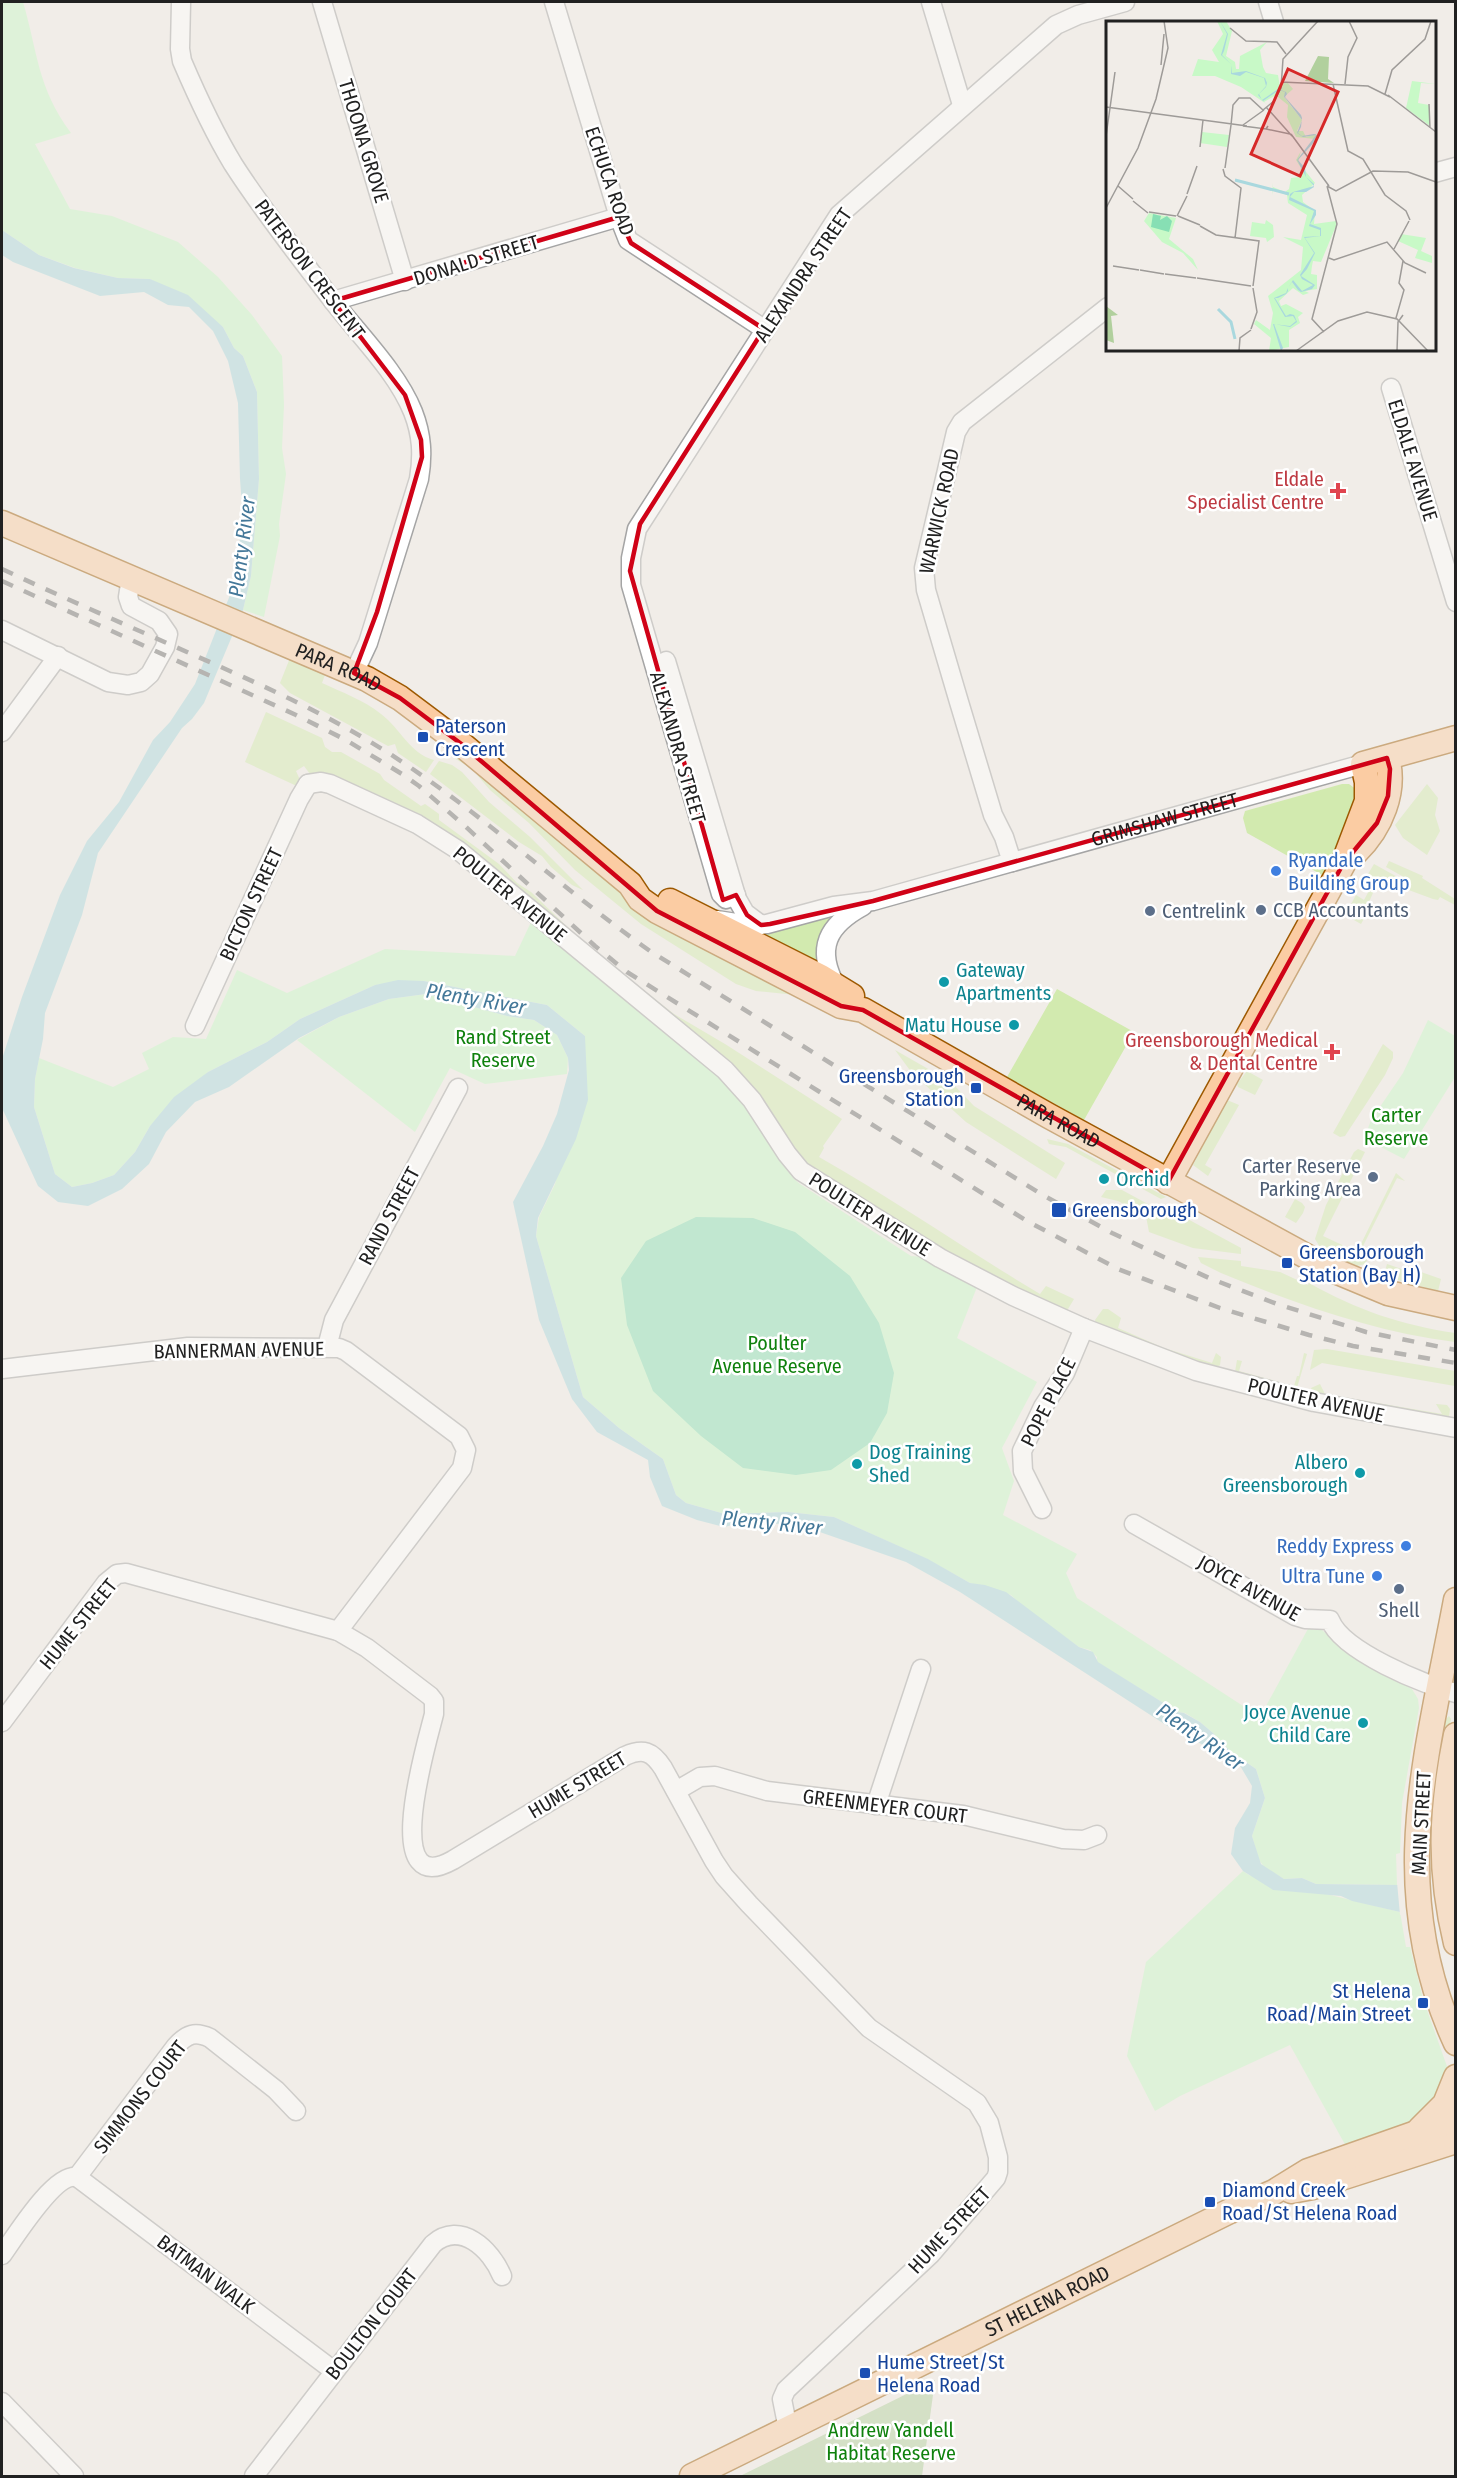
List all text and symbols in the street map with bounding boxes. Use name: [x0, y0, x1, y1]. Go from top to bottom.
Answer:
inset map: [1106, 21, 1436, 351]
street label: THOONA GROVE: [334, 76, 394, 206]
street label: ECHUCA ROAD: [580, 123, 640, 239]
street label: PATERSON CRESCENT: [250, 194, 371, 344]
street label: ALEXANDRA STREET: [749, 203, 857, 347]
street label: DONALD STREET: [410, 229, 542, 290]
street label: ELDALE AVENUE: [1383, 396, 1443, 524]
street label: WARWICK ROAD: [914, 446, 964, 576]
place label: Eldale Specialist Centre: [1187, 467, 1324, 514]
marker: Eldale Specialist Centre: [1329, 482, 1347, 500]
water label: Plenty River: [223, 495, 261, 599]
street label: PARA ROAD: [292, 638, 386, 697]
street label: ALEXANDRA STREET: [645, 668, 711, 826]
place label: Paterson Crescent: [435, 714, 507, 761]
marker: Paterson Crescent: [416, 730, 430, 744]
street label: GRIMSHAW STREET: [1089, 787, 1242, 851]
street label: POULTER AVENUE: [448, 841, 572, 947]
street label: BICTON STREET: [214, 843, 288, 964]
place label: Ryandale Building Group: [1288, 848, 1410, 895]
marker: Ryandale Building Group: [1269, 864, 1283, 878]
place label: CCB Accountants: [1273, 898, 1409, 922]
place label: Centrelink: [1162, 899, 1246, 923]
marker: CCB Accountants: [1254, 903, 1268, 917]
marker: Centrelink: [1143, 904, 1157, 918]
place label: Gateway Apartments: [956, 958, 1051, 1005]
marker: Gateway Apartments: [937, 975, 951, 989]
water label: Plenty River: [424, 977, 529, 1021]
place label: Matu House: [905, 1013, 1002, 1037]
marker: Matu House: [1007, 1018, 1021, 1032]
park label: Rand Street Reserve: [455, 1025, 551, 1072]
place label: Greensborough Medical & Dental Centre: [1125, 1028, 1318, 1075]
marker: Greensborough Medical & Dental Centre: [1323, 1043, 1341, 1061]
place label: Greensborough Station: [839, 1064, 964, 1111]
marker: Greensborough Station: [969, 1081, 983, 1095]
street label: PARA ROAD: [1013, 1088, 1104, 1154]
park label: Carter Reserve: [1364, 1103, 1428, 1150]
place label: Carter Reserve Parking Area: [1242, 1154, 1361, 1201]
street label: RAND STREET: [353, 1162, 425, 1269]
street label: POULTER AVENUE: [805, 1167, 935, 1261]
place label: Orchid: [1116, 1167, 1170, 1191]
marker: Carter Reserve Parking Area: [1366, 1170, 1380, 1184]
marker: Orchid: [1097, 1172, 1111, 1186]
place label: Greensborough: [1072, 1198, 1197, 1222]
marker: Greensborough: [1050, 1201, 1068, 1219]
place label: Greensborough Station (Bay H): [1299, 1240, 1424, 1287]
marker: Greensborough Station (Bay H): [1280, 1256, 1294, 1270]
park label: Poulter Avenue Reserve: [712, 1331, 842, 1378]
street label: BANNERMAN AVENUE: [154, 1337, 324, 1363]
street label: POPE PLACE: [1015, 1353, 1081, 1451]
street label: POULTER AVENUE: [1245, 1373, 1387, 1427]
place label: Dog Training Shed: [869, 1440, 971, 1487]
place label: Albero Greensborough: [1223, 1450, 1348, 1497]
marker: Dog Training Shed: [850, 1457, 864, 1471]
marker: Albero Greensborough: [1353, 1466, 1367, 1480]
water label: Plenty River: [720, 1505, 824, 1541]
place label: Reddy Express: [1277, 1534, 1394, 1558]
marker: Reddy Express: [1399, 1539, 1413, 1553]
street label: JOYCE AVENUE: [1193, 1550, 1305, 1626]
place label: Ultra Tune: [1281, 1564, 1365, 1588]
marker: Ultra Tune: [1370, 1569, 1384, 1583]
street label: HUME STREET: [34, 1573, 122, 1674]
marker: Shell: [1392, 1582, 1406, 1596]
place label: Shell: [1379, 1598, 1419, 1622]
water label: Plenty River: [1151, 1697, 1249, 1777]
place label: Joyce Avenue Child Care: [1243, 1700, 1351, 1747]
marker: Joyce Avenue Child Care: [1356, 1716, 1370, 1730]
street label: HUME STREET: [524, 1746, 631, 1824]
street label: MAIN STREET: [1406, 1769, 1436, 1876]
street label: GREENMEYER COURT: [801, 1784, 969, 1828]
place label: St Helena Road/Main Street: [1267, 1979, 1411, 2026]
marker: St Helena Road/Main Street: [1416, 1996, 1430, 2010]
street label: SIMMONS COURT: [89, 2035, 192, 2158]
place label: Diamond Creek Road/St Helena Road: [1222, 2178, 1398, 2225]
street label: HUME STREET: [903, 2181, 996, 2278]
marker: Diamond Creek Road/St Helena Road: [1203, 2195, 1217, 2209]
street label: BATMAN WALK: [153, 2230, 260, 2319]
street label: ST HELENA ROAD: [981, 2260, 1113, 2342]
street label: BOULTON COURT: [320, 2263, 422, 2384]
place label: Hume Street/St Helena Road: [877, 2350, 1005, 2397]
marker: Hume Street/St Helena Road: [858, 2366, 872, 2380]
park label: Andrew Yandell Habitat Reserve: [826, 2418, 956, 2465]

